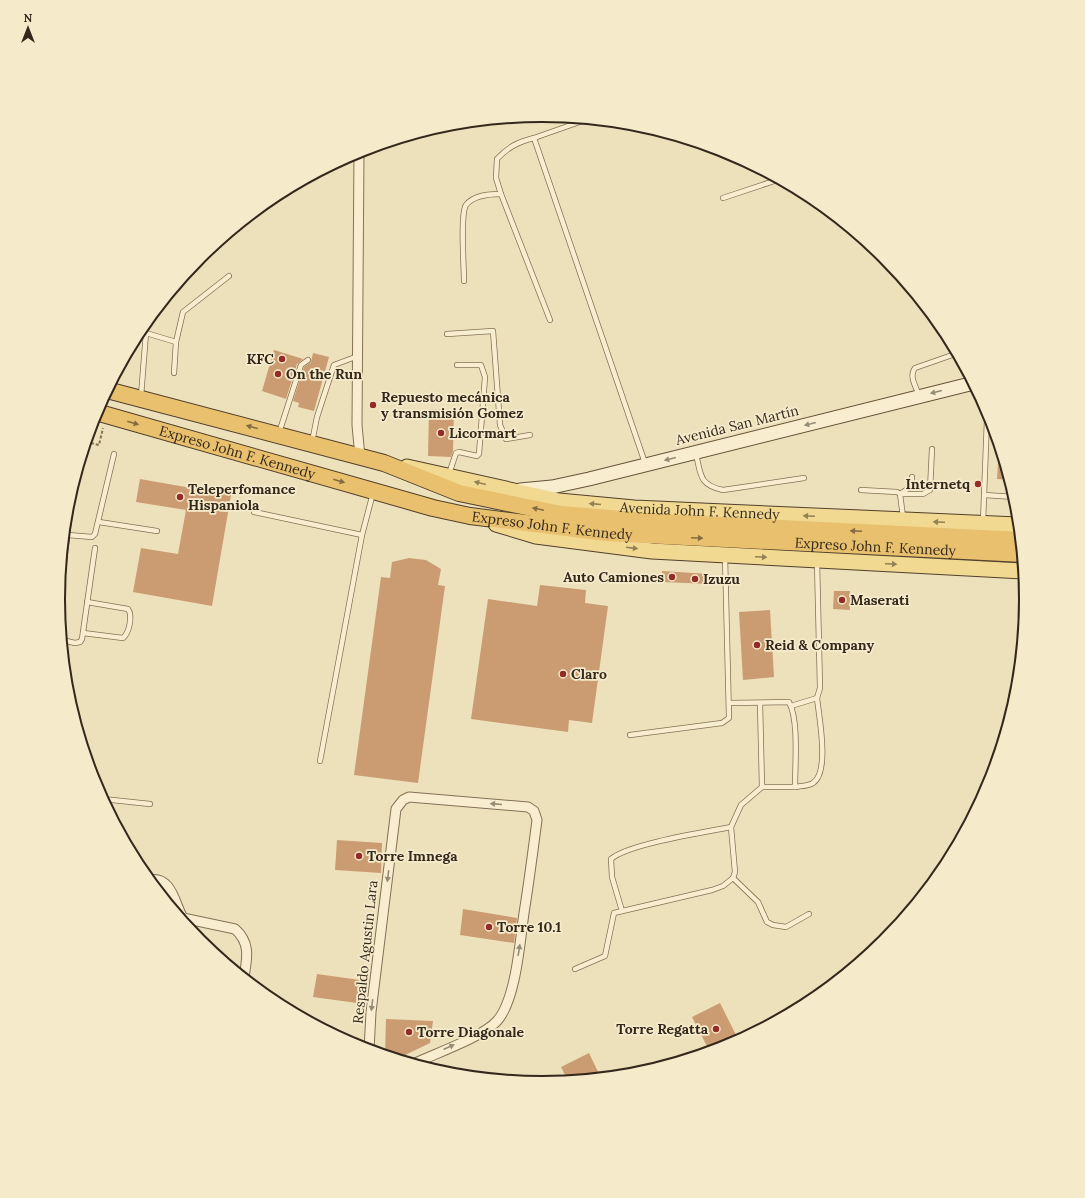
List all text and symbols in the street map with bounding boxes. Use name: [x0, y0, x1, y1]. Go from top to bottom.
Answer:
north arrow: [8, 8, 48, 48]
text: N: [24, 11, 33, 25]
place label: KFC: [246, 350, 274, 368]
marker: KFC: [277, 354, 287, 364]
place label: On the Run: [286, 365, 362, 383]
marker: On the Run: [273, 369, 283, 379]
place label: Repuesto mecánica y transmisión Gomez: [381, 388, 523, 422]
one-way arrow: [929, 389, 941, 395]
marker: Repuesto mecánica y transmisión Gomez: [368, 400, 378, 410]
street label: Avenida San Martín: [673, 401, 801, 449]
one-way arrow: [128, 420, 140, 426]
street label: Expreso John F. Kennedy: [157, 421, 318, 483]
one-way arrow: [803, 421, 816, 427]
one-way arrow: [246, 424, 258, 430]
place label: Licormart: [449, 424, 517, 442]
marker: Licormart: [436, 428, 446, 438]
one-way arrow: [664, 456, 676, 462]
place label: Internetq: [906, 475, 971, 493]
one-way arrow: [333, 478, 345, 484]
marker: Internetq: [973, 479, 983, 489]
place label: Teleperfomance Hispaniola: [188, 480, 296, 514]
one-way arrow: [474, 480, 486, 486]
marker: Teleperfomance Hispaniola: [175, 492, 185, 502]
street label: Avenida John F. Kennedy: [618, 498, 781, 523]
one-way arrow: [589, 501, 601, 508]
one-way arrow: [532, 506, 544, 512]
street label: Expreso John F. Kennedy: [471, 507, 633, 543]
one-way arrow: [802, 513, 815, 519]
one-way arrow: [932, 519, 945, 525]
one-way arrow: [850, 528, 862, 535]
street label: Expreso John F. Kennedy: [794, 534, 957, 560]
one-way arrow: [691, 535, 704, 541]
one-way arrow: [626, 545, 638, 551]
one-way arrow: [755, 553, 767, 560]
one-way arrow: [885, 561, 897, 568]
place label: Auto Camiones: [563, 568, 664, 586]
place label: Izuzu: [703, 570, 740, 588]
marker: Auto Camiones: [667, 572, 677, 582]
marker: Izuzu: [690, 574, 700, 584]
place label: Maserati: [850, 591, 910, 609]
marker: Maserati: [837, 595, 847, 605]
place label: Reid & Company: [765, 636, 874, 654]
marker: Reid & Company: [752, 640, 762, 650]
place label: Claro: [571, 665, 607, 683]
marker: Claro: [558, 669, 568, 679]
one-way arrow: [490, 801, 502, 808]
place label: Torre Imnega: [367, 847, 458, 865]
marker: Torre Imnega: [354, 851, 364, 861]
one-way arrow: [385, 870, 391, 882]
street label: Respaldo Agustin Lara: [349, 879, 381, 1025]
place label: Torre 10.1: [497, 918, 561, 936]
marker: Torre 10.1: [484, 922, 494, 932]
one-way arrow: [516, 944, 522, 957]
one-way arrow: [369, 999, 375, 1011]
place label: Torre Regatta: [616, 1020, 709, 1038]
place label: Torre Diagonale: [417, 1023, 525, 1041]
marker: Torre Regatta: [711, 1024, 721, 1034]
marker: Torre Diagonale: [404, 1027, 414, 1037]
one-way arrow: [443, 1044, 454, 1050]

